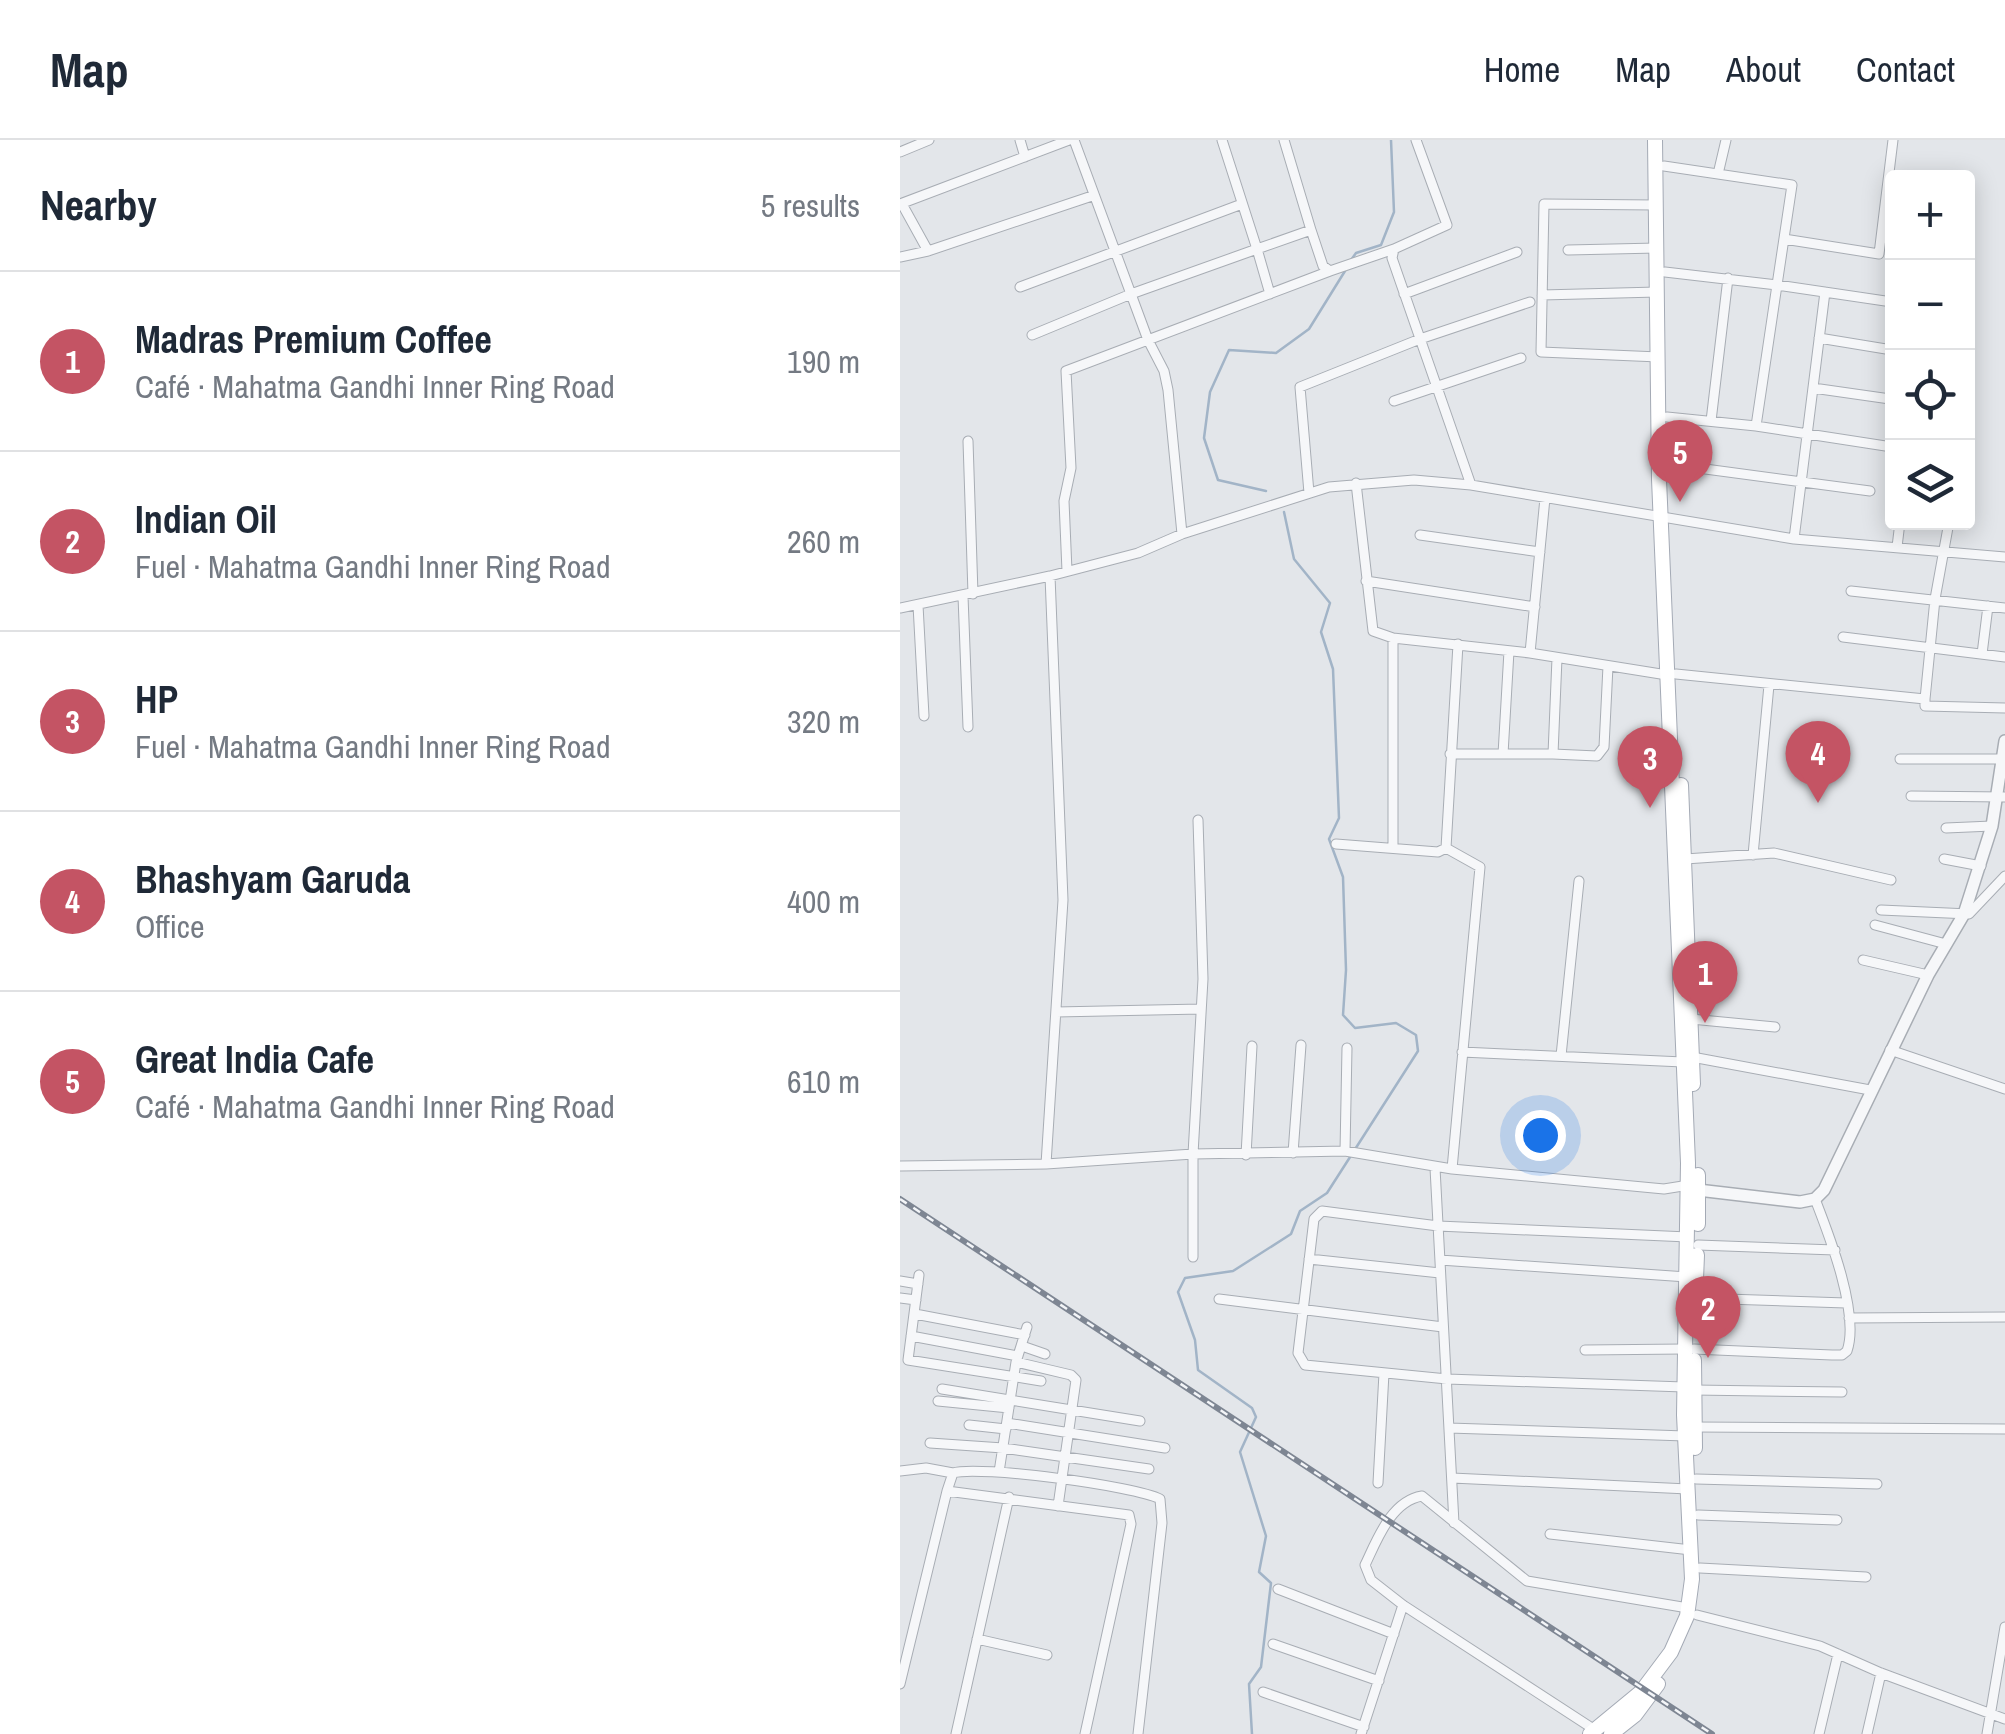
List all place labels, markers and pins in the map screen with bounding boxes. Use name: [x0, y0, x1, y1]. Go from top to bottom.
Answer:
pin: 5: [1648, 420, 1712, 502]
pin: 4: [1786, 720, 1850, 803]
pin: 3: [1618, 726, 1682, 808]
pin: 1: [1672, 940, 1738, 1023]
pin: 2: [1676, 1276, 1740, 1358]

